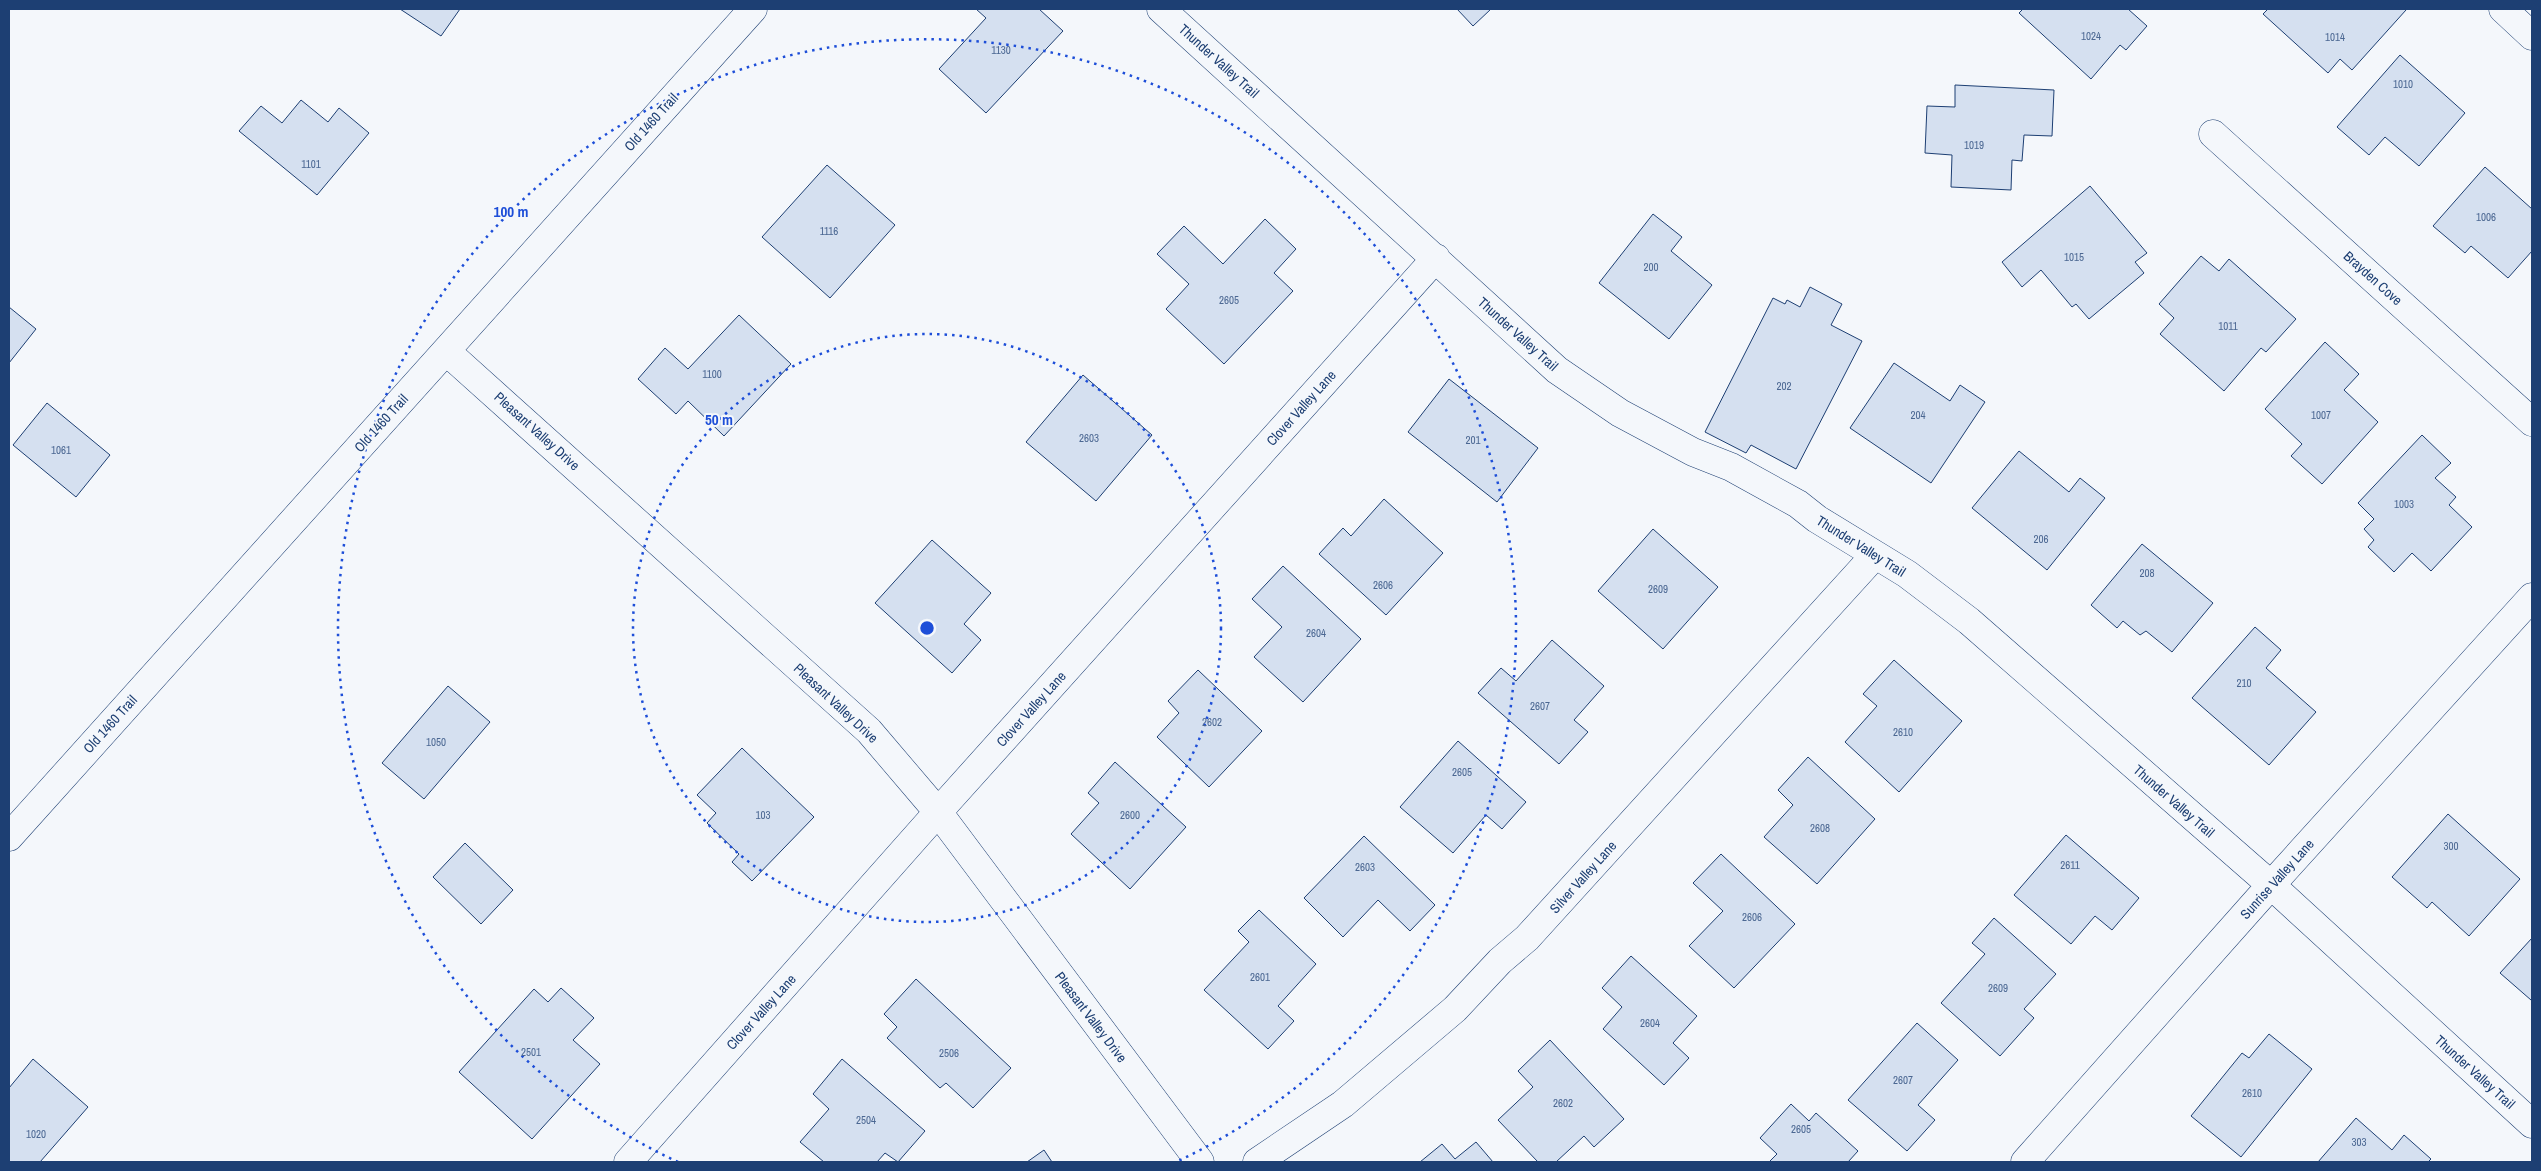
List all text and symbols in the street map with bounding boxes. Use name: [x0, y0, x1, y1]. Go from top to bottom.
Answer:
street label: Thunder Valley Trail: [1175, 20, 1263, 102]
house number: 1024: [2081, 29, 2101, 43]
house number: 1014: [2325, 30, 2345, 44]
house number: 1130: [991, 43, 1011, 57]
house number: 1010: [2393, 77, 2413, 91]
street label: Old 1460 Trail: [620, 89, 682, 155]
house number: 1019: [1964, 138, 1984, 152]
house number: 1101: [301, 157, 321, 171]
text: 100 m: [494, 201, 528, 222]
house number: 1006: [2476, 210, 2496, 224]
house number: 1116: [820, 224, 838, 238]
street label: Brayden Cove: [2340, 247, 2406, 309]
house number: 1015: [2064, 250, 2084, 264]
house number: 200: [1643, 260, 1659, 274]
house number: 2605: [1219, 293, 1239, 307]
street label: Thunder Valley Trail: [1474, 293, 1562, 375]
house number: 1011: [2218, 319, 2238, 333]
street label: Clover Valley Lane: [1262, 366, 1340, 450]
house number: 1100: [702, 367, 722, 381]
house number: 202: [1776, 379, 1792, 393]
street label: Pleasant Valley Drive: [491, 388, 583, 474]
street label: Old 1460 Trail: [350, 390, 412, 456]
house number: 204: [1910, 408, 1926, 422]
house number: 1007: [2311, 408, 2331, 422]
text: 50 m: [705, 409, 733, 430]
house number: 2603: [1079, 431, 1099, 445]
house number: 201: [1465, 433, 1481, 447]
house number: 1061: [51, 443, 71, 457]
house number: 1003: [2394, 497, 2414, 511]
street label: Thunder Valley Trail: [1813, 511, 1909, 581]
house number: 206: [2033, 532, 2049, 546]
house number: 208: [2139, 566, 2155, 580]
house number: 2606: [1373, 578, 1393, 592]
house number: 2609: [1648, 582, 1668, 596]
centre of rings: [918, 619, 936, 637]
house number: 2604: [1306, 626, 1326, 640]
street label: Pleasant Valley Drive: [790, 659, 882, 747]
street label: Clover Valley Lane: [992, 667, 1070, 751]
house number: 210: [2236, 676, 2252, 690]
street label: Old 1460 Trail: [79, 691, 141, 757]
house number: 2607: [1530, 699, 1550, 713]
house number: 2602: [1202, 715, 1222, 729]
house number: 2610: [1893, 725, 1913, 739]
house number: 1050: [426, 735, 446, 749]
street label: Thunder Valley Trail: [2130, 761, 2218, 841]
house number: 2605: [1452, 765, 1472, 779]
house number: 103: [755, 808, 771, 822]
house number: 2600: [1120, 808, 1140, 822]
house number: 2608: [1810, 821, 1830, 835]
street label: Sunrise Valley Lane: [2236, 835, 2318, 923]
street label: Silver Valley Lane: [1546, 837, 1620, 917]
house number: 300: [2443, 839, 2459, 853]
house number: 2611: [2060, 858, 2080, 872]
house number: 2603: [1355, 860, 1375, 874]
house number: 2606: [1742, 910, 1762, 924]
street label: Pleasant Valley Drive: [1051, 968, 1131, 1066]
street label: Clover Valley Lane: [722, 970, 800, 1054]
house number: 2601: [1250, 970, 1270, 984]
house number: 2609: [1988, 981, 2008, 995]
house number: 2604: [1640, 1016, 1660, 1030]
street label: Thunder Valley Trail: [2431, 1031, 2519, 1113]
house number: 2501: [521, 1045, 541, 1059]
house number: 2506: [939, 1046, 959, 1060]
house number: 2607: [1893, 1073, 1913, 1087]
house number: 2610: [2242, 1086, 2262, 1100]
house number: 2602: [1553, 1096, 1573, 1110]
house number: 2504: [856, 1113, 876, 1127]
house number: 2605: [1791, 1122, 1811, 1136]
house number: 1020: [26, 1127, 46, 1141]
house number: 303: [2351, 1135, 2367, 1149]

